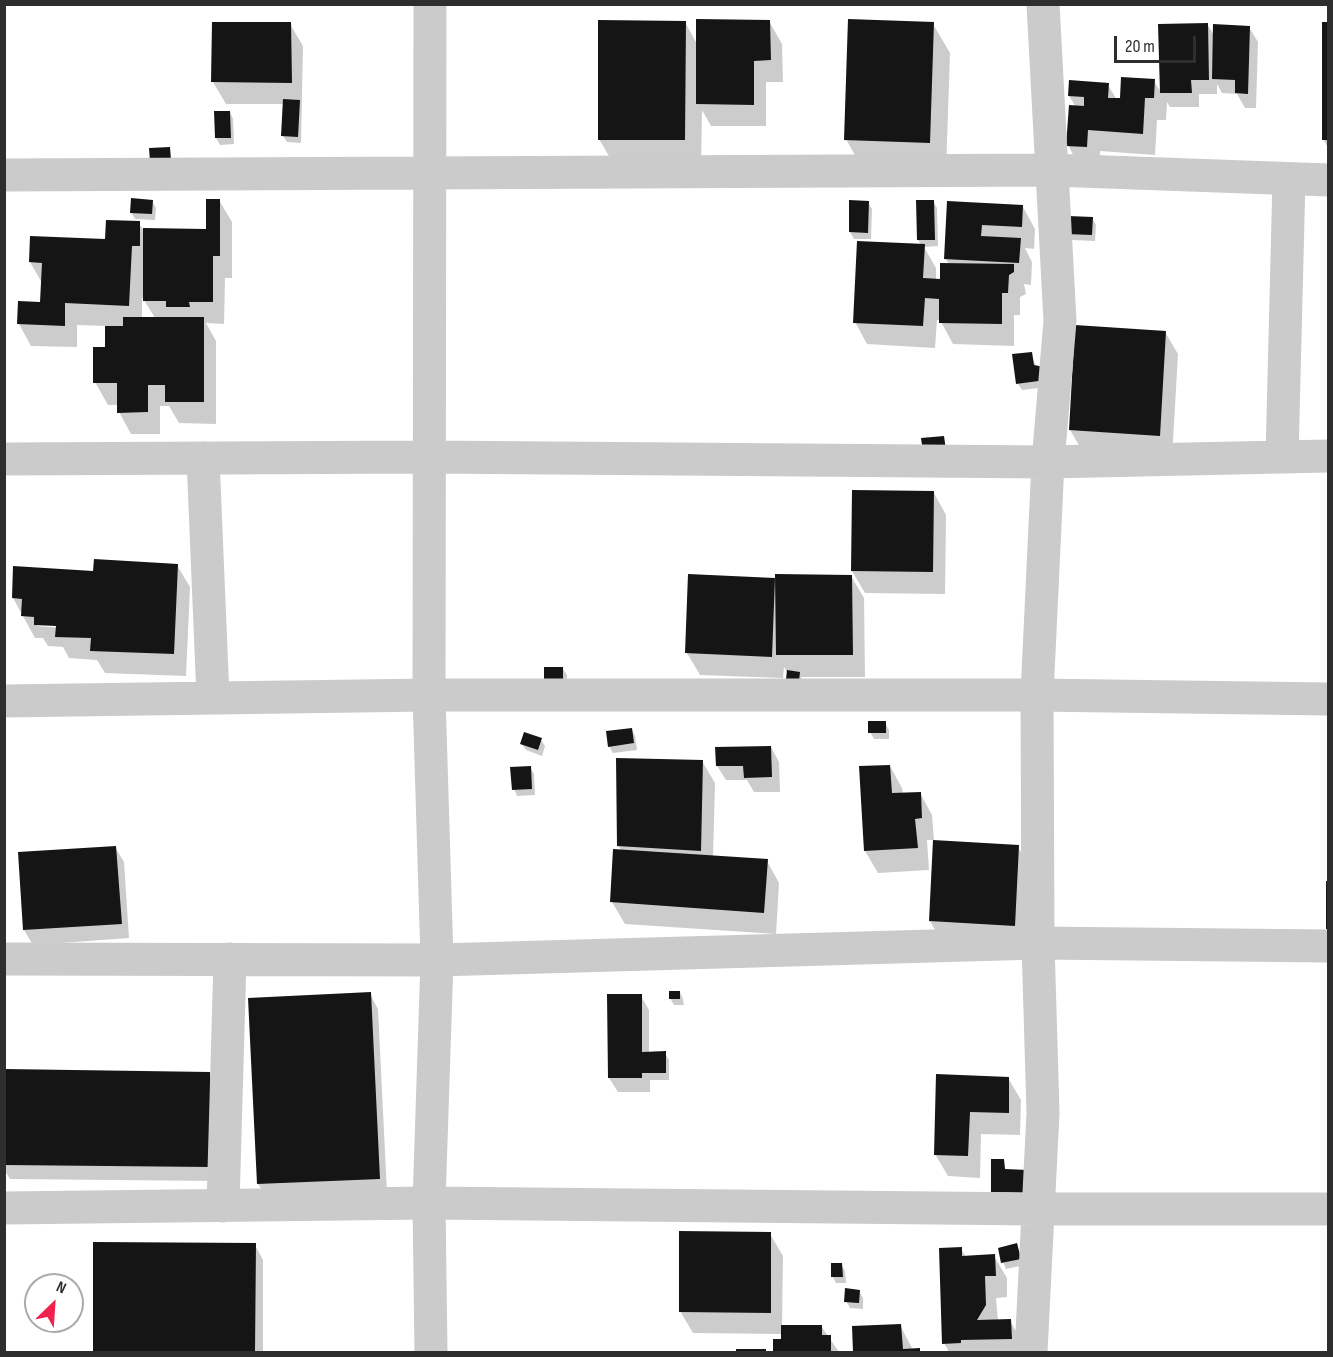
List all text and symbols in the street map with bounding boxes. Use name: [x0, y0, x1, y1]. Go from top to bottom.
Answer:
scale bar: [1117, 24, 1200, 62]
text: 20 m: [1125, 36, 1155, 57]
north arrow: [24, 1273, 84, 1333]
text: N: [53, 1278, 69, 1298]

